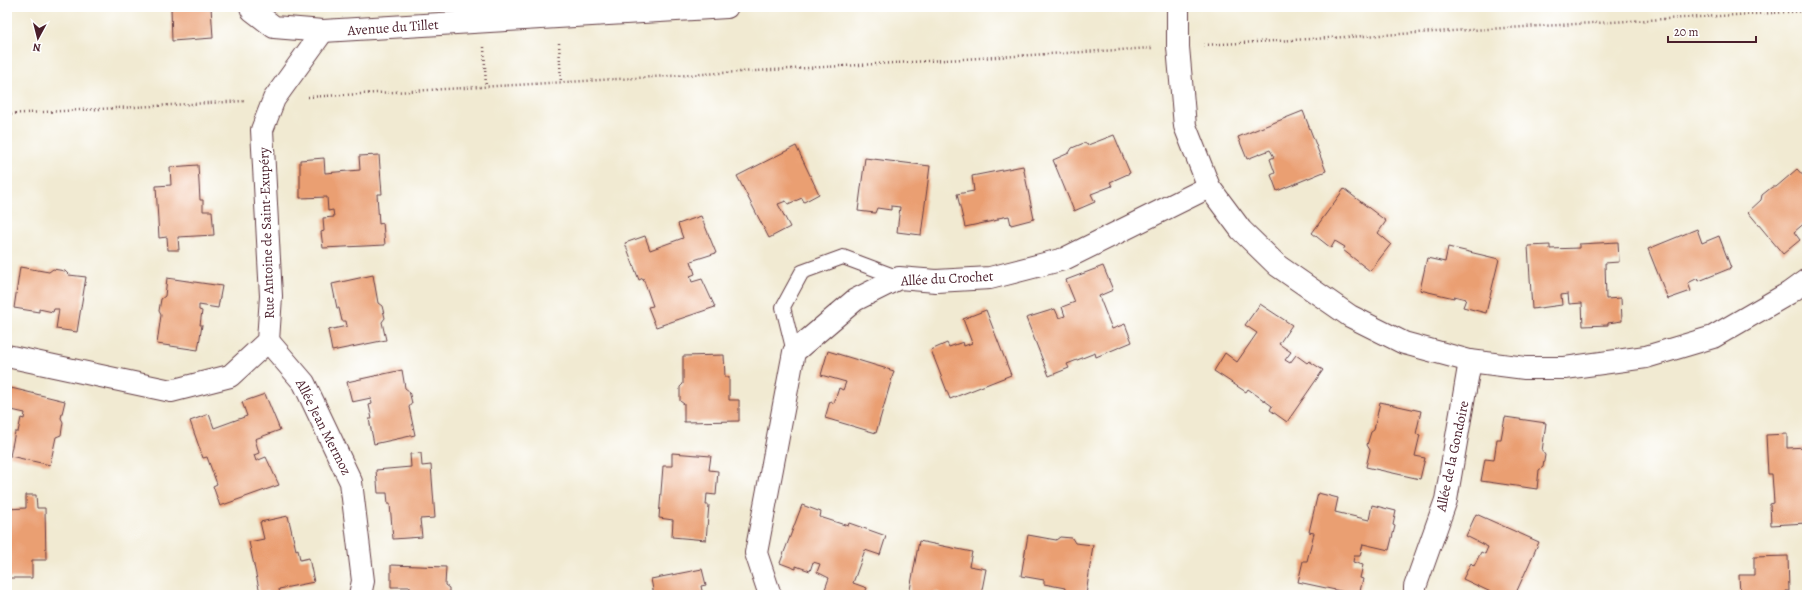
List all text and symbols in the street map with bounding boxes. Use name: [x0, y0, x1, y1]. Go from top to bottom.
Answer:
street label: Avenue du Tillet: [346, 15, 440, 40]
north arrow: [18, 18, 58, 58]
scale bar: [1668, 18, 1756, 44]
text: 20 m: [1674, 24, 1698, 40]
text: N: [32, 39, 42, 55]
street label: Rue Antoine de Saint-Exupéry: [254, 146, 279, 319]
street label: Allée du Crochet: [899, 267, 994, 290]
street label: Allée Jean Mermoz: [291, 375, 356, 479]
street label: Allée de la Gondoire: [1431, 399, 1474, 514]

